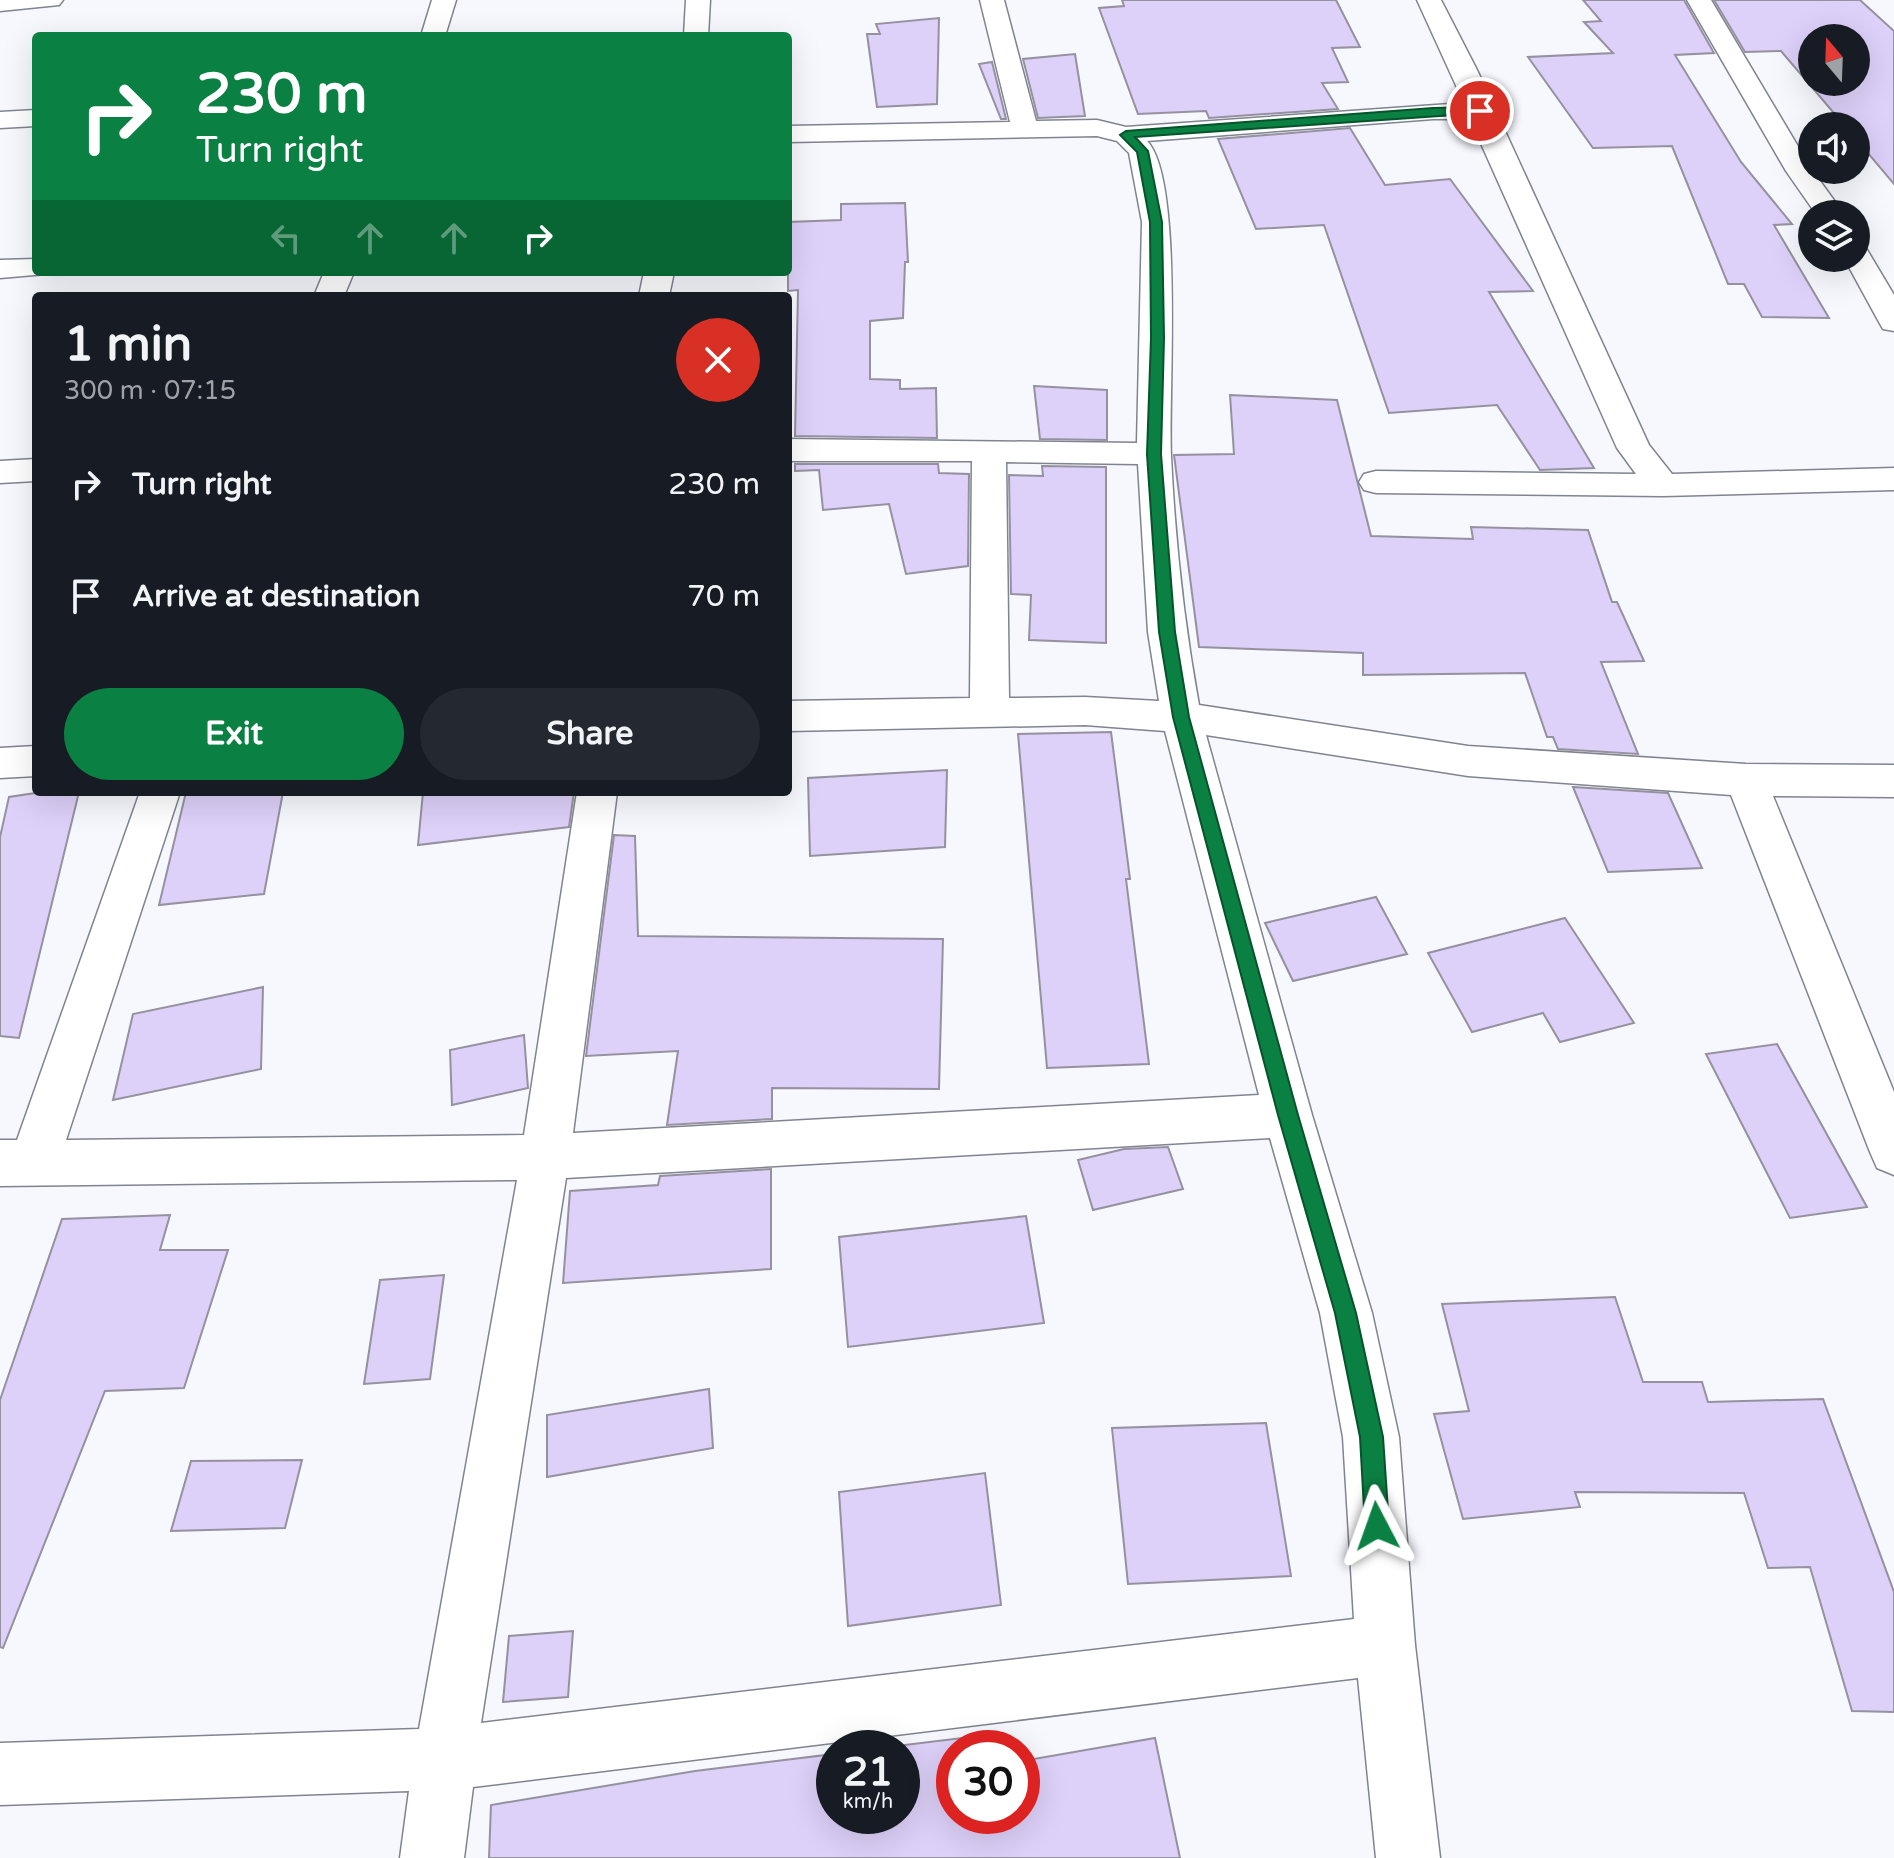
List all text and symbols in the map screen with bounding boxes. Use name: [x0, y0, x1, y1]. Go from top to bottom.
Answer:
north arrow: [1798, 24, 1870, 96]
map controls: [1798, 24, 1870, 272]
text: 230 m: [196, 61, 367, 128]
icon: right: [64, 64, 168, 168]
pin: [1446, 77, 1514, 145]
icon: arrive: [1458, 89, 1502, 133]
button: sound: [1798, 112, 1870, 184]
text: Turn right: [196, 129, 363, 172]
button: layers: [1798, 200, 1870, 272]
icon: left: [264, 216, 308, 260]
icon: ahead: [348, 216, 392, 260]
icon: ahead: [432, 216, 476, 260]
icon: right: [516, 216, 560, 260]
text: 1 min: [64, 316, 192, 374]
button: close: [676, 318, 760, 402]
text: 300 m · 07:15: [64, 375, 236, 406]
icon: right: [64, 462, 108, 506]
text: Turn right: [132, 466, 272, 503]
text: 230 m: [668, 466, 760, 503]
icon: arrive: [64, 574, 108, 618]
text: Arrive at destination: [132, 578, 420, 615]
text: 70 m: [687, 578, 760, 615]
button: Exit: [64, 688, 404, 780]
button: Share: [420, 688, 760, 780]
position arrow: [1335, 1484, 1419, 1568]
speed limit sign: 30: [936, 1730, 1040, 1834]
text: 21: [843, 1748, 893, 1796]
text: km/h: [843, 1790, 893, 1814]

